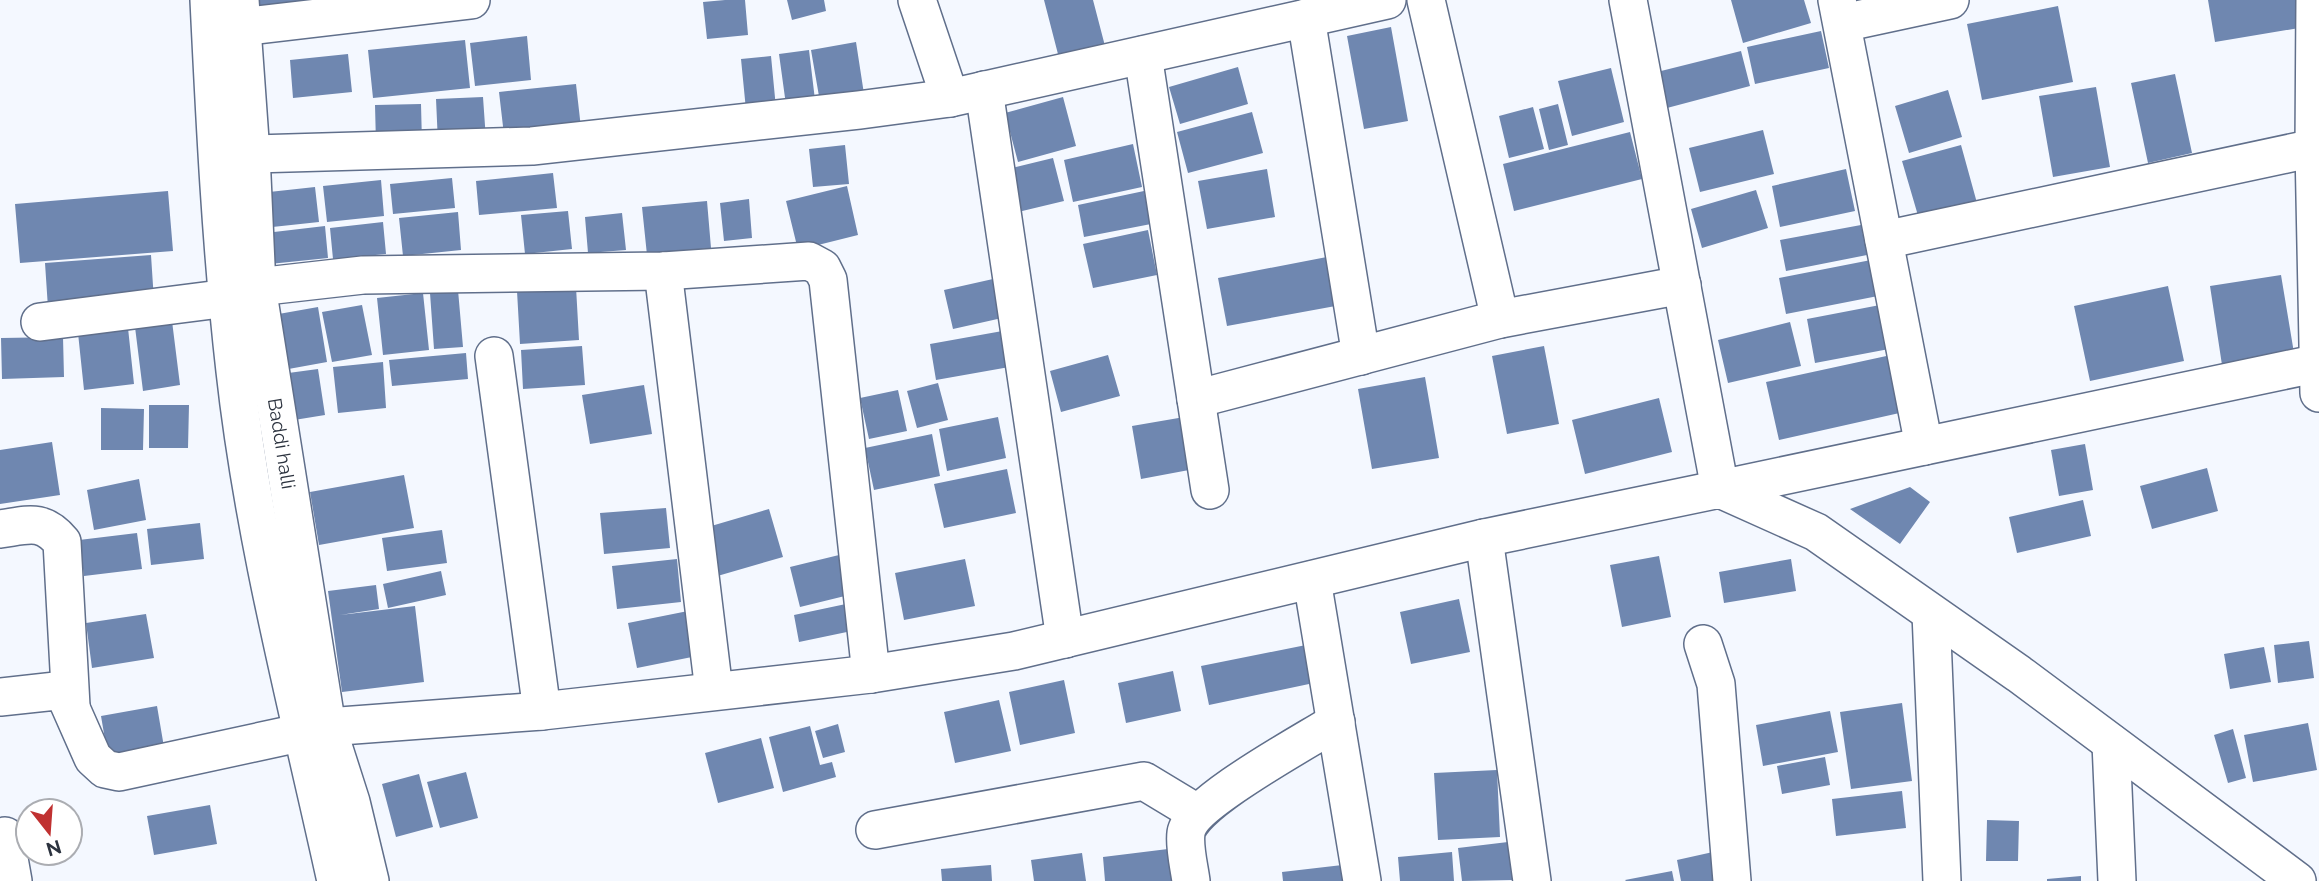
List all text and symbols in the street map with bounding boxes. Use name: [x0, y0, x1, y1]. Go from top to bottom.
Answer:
street label: Baddi halli: [264, 397, 300, 490]
north arrow: [14, 797, 84, 867]
text: N: [44, 836, 64, 861]

